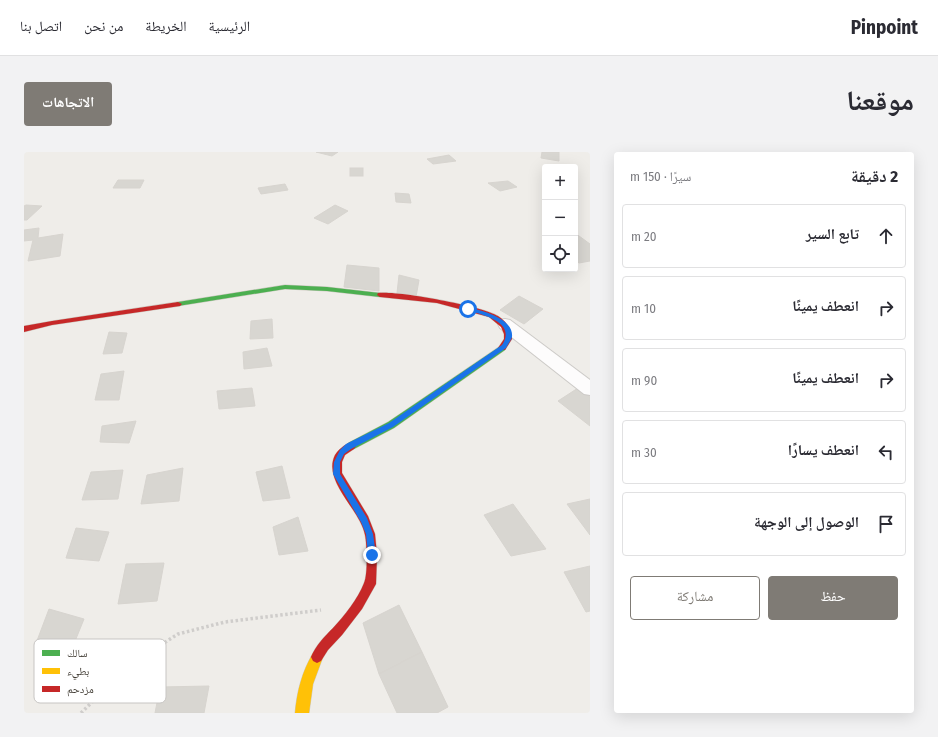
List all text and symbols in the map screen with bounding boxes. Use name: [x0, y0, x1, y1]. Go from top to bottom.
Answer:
text: Pinpoint: [851, 16, 918, 39]
text: اتصل بنا: [20, 18, 62, 35]
text: من نحن: [84, 18, 123, 35]
text: الخريطة: [145, 18, 187, 35]
text: الرئيسية: [209, 18, 250, 35]
button: الاتجاهات: [24, 82, 112, 126]
text: موقعنا: [846, 84, 914, 117]
map controls: [542, 164, 578, 272]
button: +: [542, 164, 578, 200]
text: 2 دقيقة: [851, 166, 898, 187]
text: سيرًا · 150 m: [630, 169, 691, 184]
button: −: [542, 200, 578, 236]
text: تابع السير: [806, 225, 859, 243]
icon: ahead: [875, 225, 897, 247]
text: 20 m: [631, 229, 657, 244]
button: locate: [542, 236, 578, 272]
text: انعطف يمينًا: [792, 297, 859, 315]
icon: right: [875, 297, 897, 319]
route start: [459, 300, 477, 318]
text: 10 m: [631, 301, 656, 316]
text: انعطف يمينًا: [792, 369, 859, 387]
icon: right: [875, 369, 897, 391]
text: 90 m: [631, 373, 657, 388]
text: انعطف يسارًا: [788, 441, 859, 459]
icon: left: [875, 441, 897, 463]
text: 30 m: [631, 445, 657, 460]
text: الوصول إلى الوجهة: [754, 513, 859, 531]
icon: arrive: [875, 513, 897, 535]
route end: [363, 546, 381, 564]
button: مشاركة: [630, 576, 760, 620]
button: حفظ: [768, 576, 898, 620]
legend: [34, 639, 166, 703]
text: سالك: [67, 647, 87, 660]
text: بطيء: [67, 665, 89, 680]
text: مزدحم: [67, 683, 94, 697]

